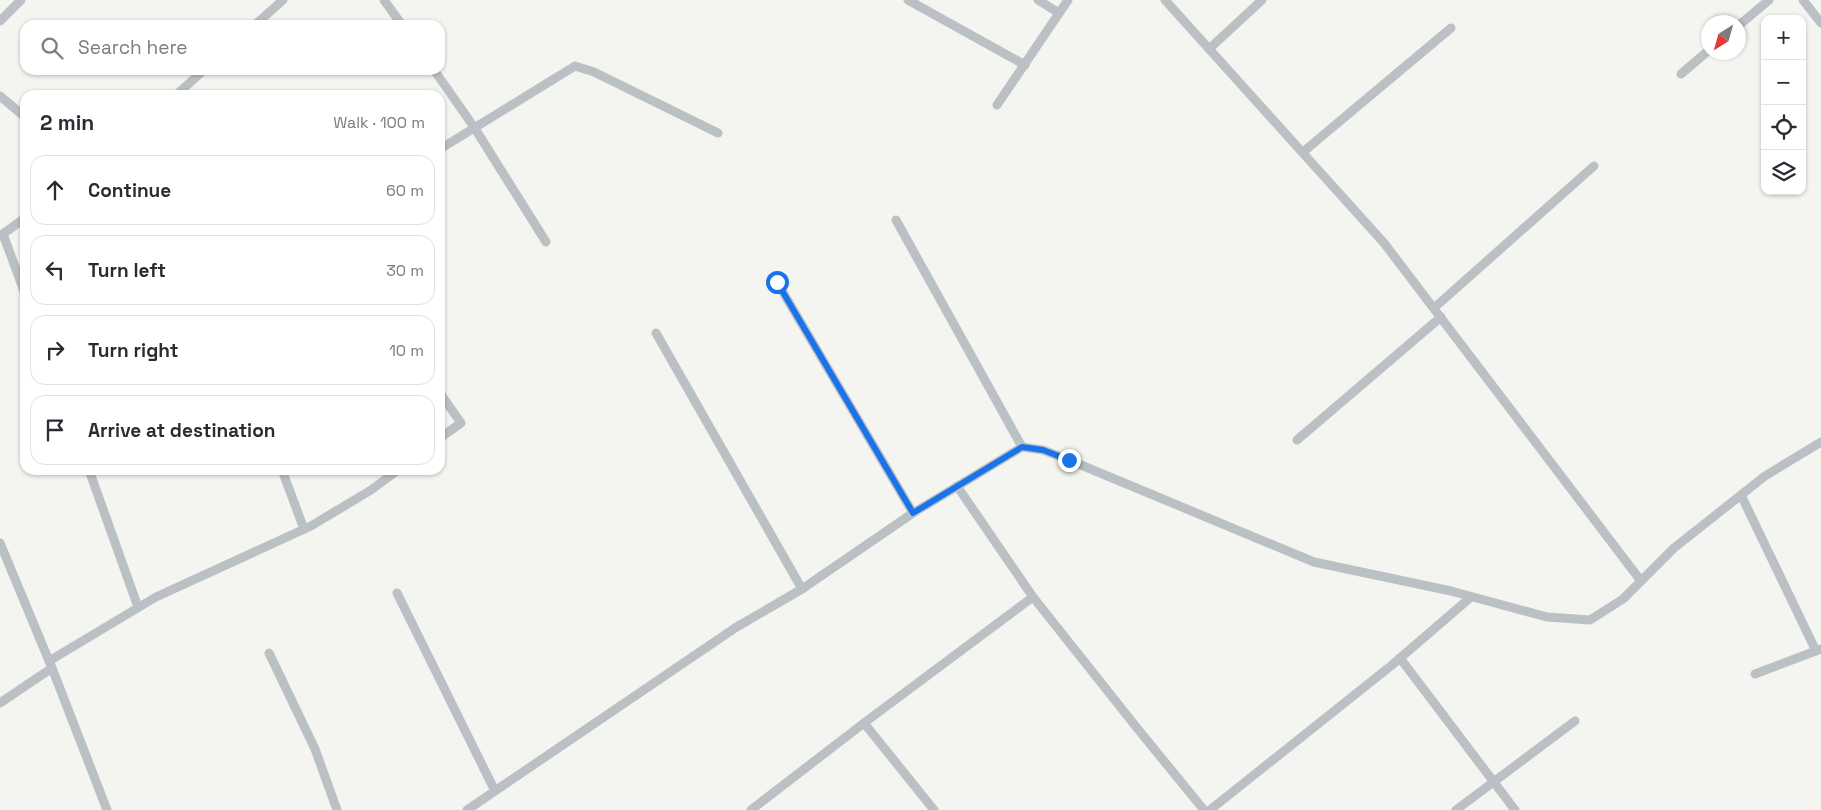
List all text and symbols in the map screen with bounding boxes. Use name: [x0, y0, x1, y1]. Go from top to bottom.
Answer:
north arrow: [1701, 15, 1746, 60]
map controls: [1761, 15, 1806, 195]
button: +: [1761, 15, 1806, 60]
search box: [20, 20, 445, 75]
icon: search: [38, 34, 66, 62]
text: Search here: [78, 35, 188, 60]
button: −: [1761, 60, 1806, 105]
button: locate: [1761, 105, 1806, 150]
text: 2 min: [40, 109, 94, 136]
text: Walk · 100 m: [333, 112, 425, 133]
button: layers: [1761, 150, 1806, 195]
icon: ahead: [41, 176, 69, 204]
text: Continue: [88, 178, 171, 203]
text: 60 m: [386, 180, 424, 201]
icon: left: [41, 256, 69, 284]
text: Turn left: [88, 258, 166, 283]
text: 30 m: [386, 260, 424, 281]
route start: [766, 271, 789, 294]
icon: right: [41, 336, 69, 364]
text: Turn right: [88, 338, 178, 363]
text: 10 m: [389, 340, 424, 361]
icon: arrive: [41, 416, 69, 444]
text: Arrive at destination: [88, 418, 276, 443]
route end: [1058, 449, 1081, 472]

